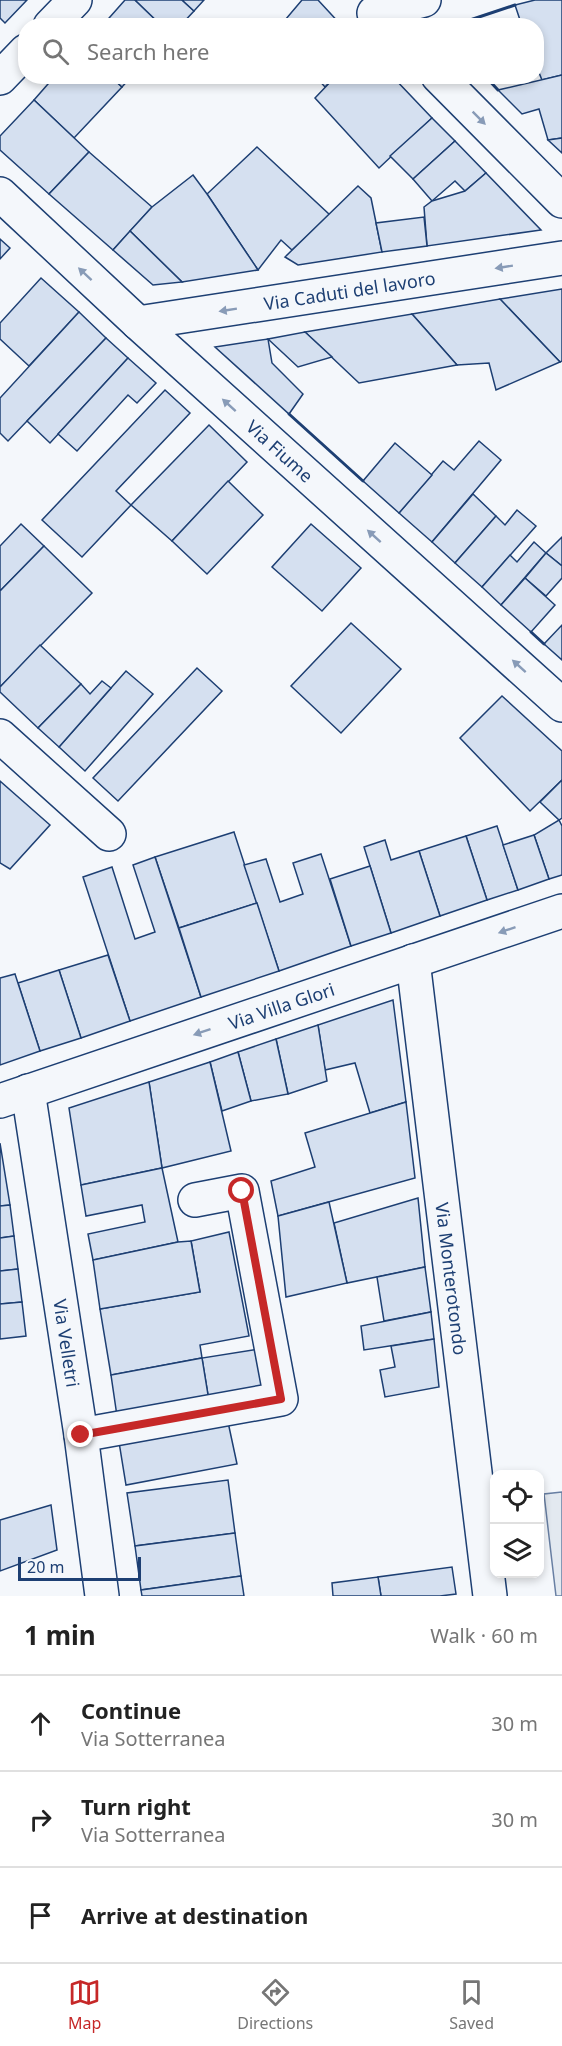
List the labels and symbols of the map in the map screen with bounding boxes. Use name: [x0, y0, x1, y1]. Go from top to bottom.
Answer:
one-way arrow: [471, 111, 486, 125]
one-way arrow: [495, 263, 514, 272]
street label: Via Caduti del lavoro: [262, 266, 437, 316]
one-way arrow: [78, 267, 92, 281]
one-way arrow: [219, 305, 238, 314]
one-way arrow: [222, 399, 237, 412]
street label: Via Fiume: [241, 414, 319, 487]
one-way arrow: [367, 530, 382, 543]
one-way arrow: [511, 659, 526, 673]
one-way arrow: [498, 925, 516, 935]
street label: Via Villa Glori: [225, 977, 338, 1035]
one-way arrow: [193, 1028, 211, 1038]
route start: [228, 1177, 254, 1203]
street label: Via Monterotondo: [430, 1201, 473, 1356]
street label: Via Velletri: [48, 1297, 85, 1389]
route end: [67, 1421, 93, 1447]
scale bar: [18, 1554, 141, 1582]

